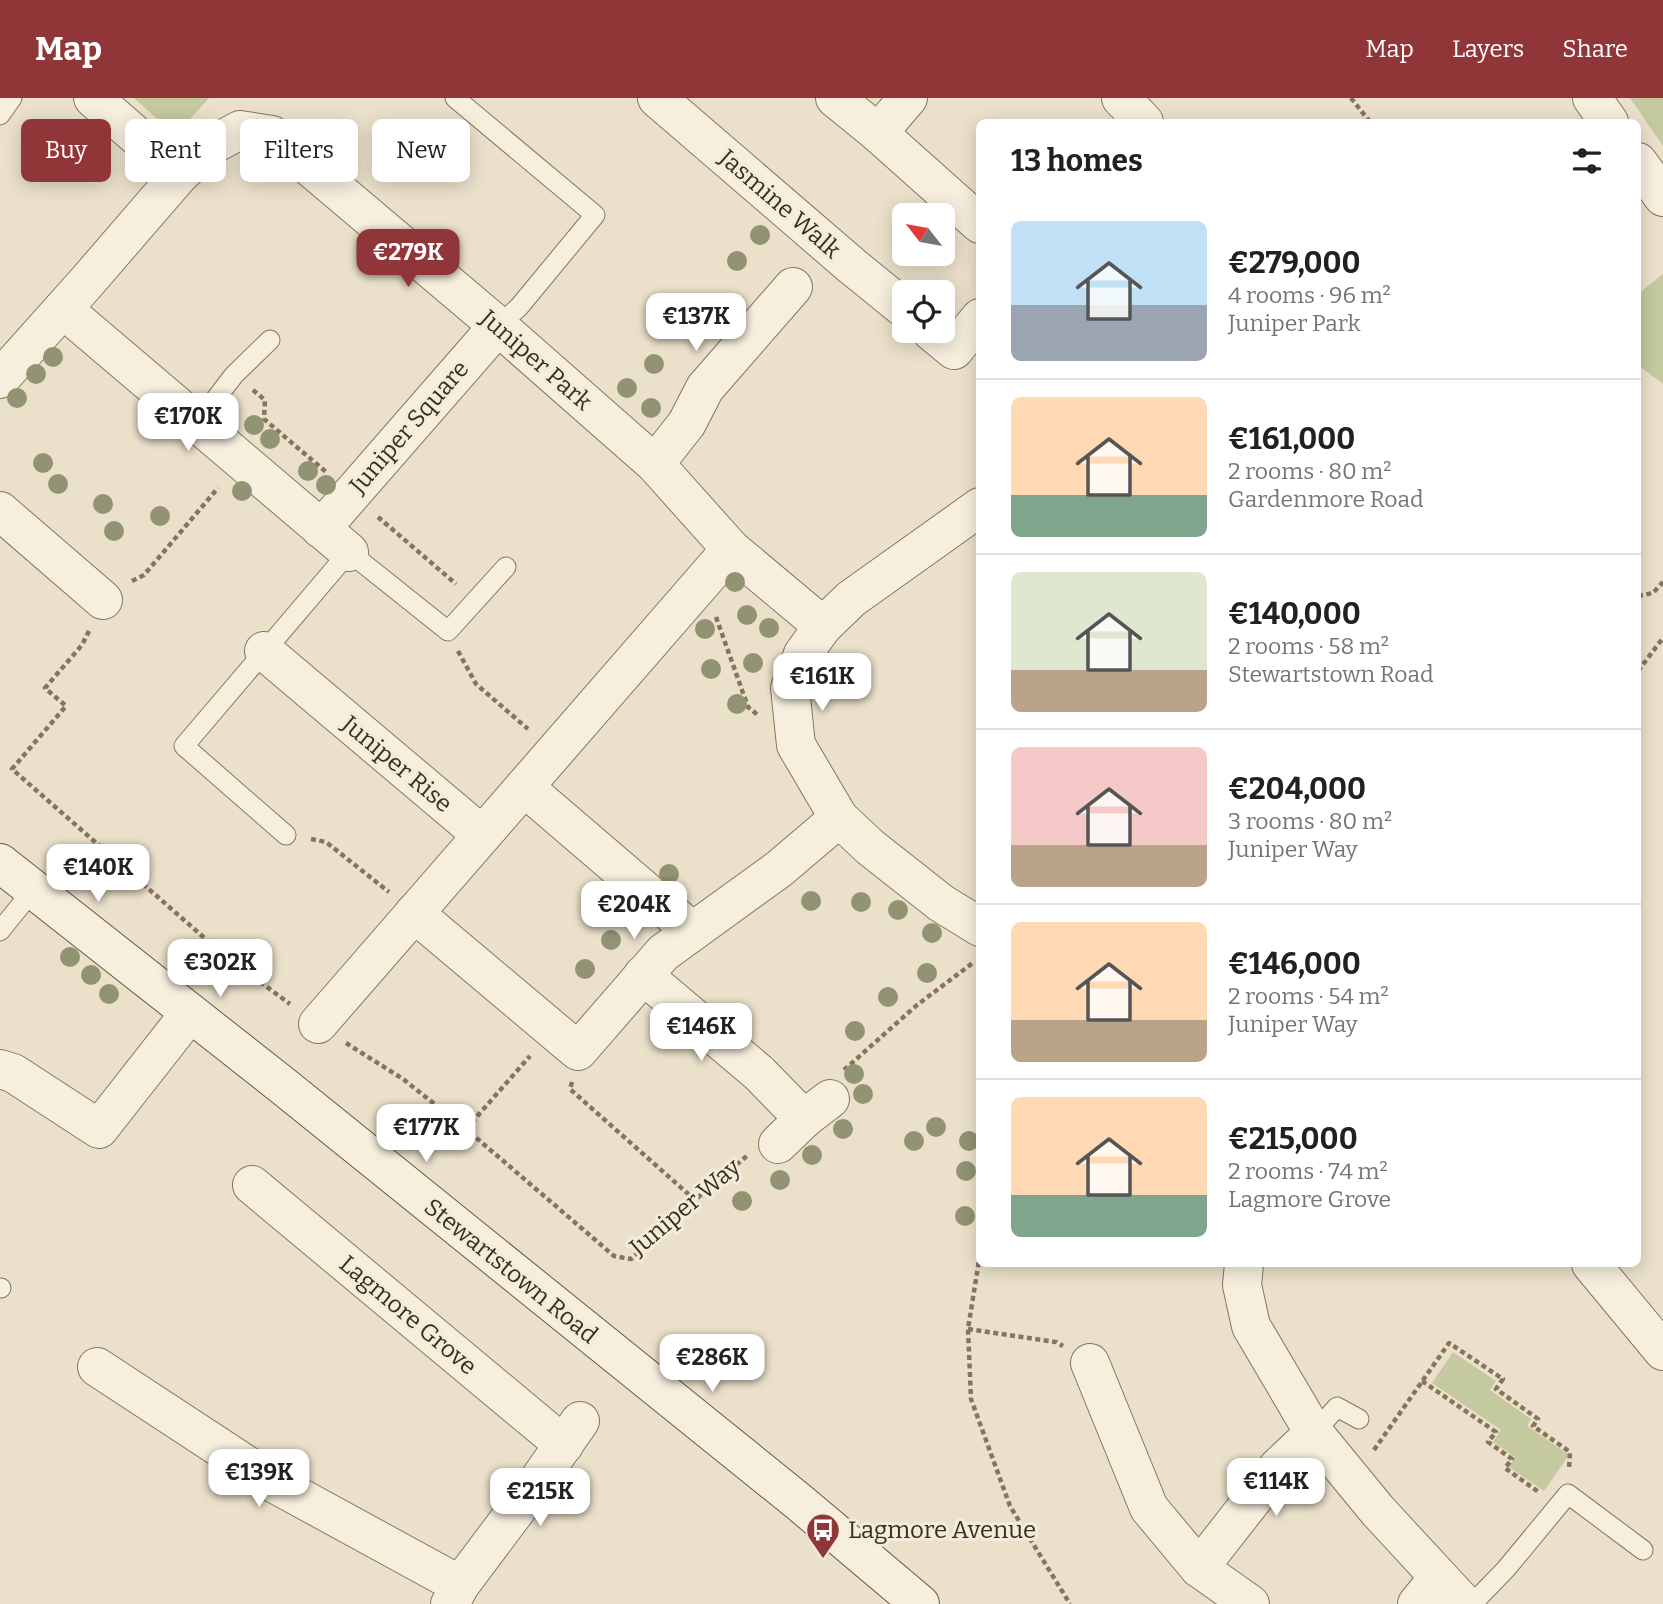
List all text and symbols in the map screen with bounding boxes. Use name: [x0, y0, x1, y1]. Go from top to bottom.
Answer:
text: Map: [35, 29, 102, 69]
text: Map: [1366, 35, 1414, 63]
text: Layers: [1452, 35, 1524, 63]
text: Share: [1562, 35, 1628, 63]
chip: Buy: [21, 119, 111, 182]
chip: Rent: [125, 119, 226, 182]
chip: Filters: [240, 119, 358, 182]
chip: New: [372, 119, 470, 182]
icon: filters: [1568, 142, 1606, 180]
street label: Jasmine Walk: [713, 143, 847, 264]
text: 13 homes: [1011, 143, 1143, 179]
north arrow: [892, 203, 956, 266]
map controls: [892, 203, 955, 343]
pin: €279K: [359, 230, 457, 289]
text: €279K: [373, 238, 444, 266]
text: €279,000: [1228, 245, 1361, 281]
icon: home: [1067, 249, 1151, 333]
button: locate: [892, 280, 955, 343]
text: 4 rooms · 96 m²: [1228, 281, 1391, 309]
pin: €137K: [647, 294, 745, 353]
text: €137K: [662, 302, 730, 330]
street label: Juniper Park: [474, 303, 598, 416]
text: Juniper Park: [1228, 309, 1361, 337]
street label: Juniper Square: [343, 355, 474, 500]
pin: €170K: [139, 394, 237, 453]
text: €170K: [154, 402, 222, 430]
text: €161,000: [1228, 421, 1355, 457]
icon: home: [1067, 425, 1151, 509]
text: 2 rooms · 80 m²: [1228, 457, 1391, 485]
text: Gardenmore Road: [1228, 485, 1424, 513]
text: €140,000: [1228, 596, 1361, 632]
icon: home: [1067, 600, 1151, 684]
text: 2 rooms · 58 m²: [1228, 632, 1389, 660]
pin: €161K: [773, 654, 871, 713]
text: Stewartstown Road: [1228, 660, 1434, 688]
text: €161K: [789, 662, 855, 690]
street label: Juniper Rise: [336, 709, 458, 818]
text: €204,000: [1228, 771, 1366, 807]
icon: home: [1067, 775, 1151, 859]
text: 3 rooms · 80 m²: [1228, 807, 1392, 835]
text: Juniper Way: [1228, 835, 1358, 863]
pin: €140K: [49, 844, 147, 904]
text: €140K: [63, 853, 133, 881]
pin: €204K: [585, 882, 683, 941]
text: €204K: [597, 890, 671, 918]
pin: €302K: [171, 940, 269, 999]
text: €146,000: [1228, 946, 1361, 982]
text: €302K: [183, 948, 257, 976]
icon: home: [1067, 950, 1151, 1034]
text: 2 rooms · 54 m²: [1228, 982, 1389, 1010]
pin: €146K: [652, 1004, 750, 1063]
text: Juniper Way: [1228, 1010, 1358, 1038]
text: €146K: [666, 1012, 736, 1040]
pin: €177K: [377, 1104, 475, 1164]
text: €177K: [393, 1113, 460, 1141]
text: €215,000: [1228, 1121, 1358, 1157]
icon: home: [1067, 1125, 1151, 1209]
street label: Juniper Way: [623, 1153, 746, 1262]
text: 2 rooms · 74 m²: [1228, 1157, 1388, 1185]
text: Lagmore Grove: [1228, 1185, 1391, 1213]
street label: Stewartstown Road: [419, 1193, 603, 1349]
street label: Lagmore Grove: [334, 1250, 482, 1380]
pin: €286K: [663, 1334, 761, 1394]
text: €286K: [676, 1343, 748, 1371]
pin: €139K: [210, 1450, 308, 1509]
text: €139K: [224, 1458, 294, 1486]
pin: €114K: [1227, 1458, 1325, 1518]
text: €114K: [1243, 1467, 1309, 1495]
pin: €215K: [491, 1468, 589, 1528]
text: €215K: [506, 1477, 574, 1505]
bus stop icon: Lagmore Avenue: [804, 1511, 842, 1560]
place label: Lagmore Avenue: [848, 1516, 1036, 1544]

